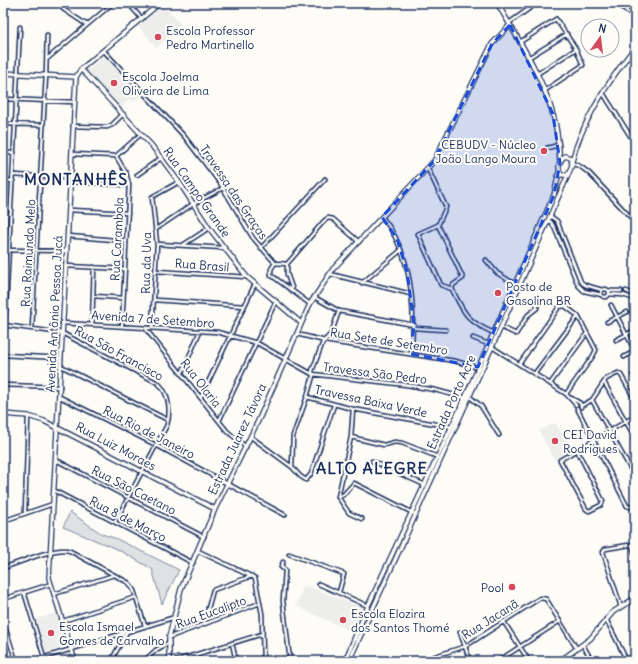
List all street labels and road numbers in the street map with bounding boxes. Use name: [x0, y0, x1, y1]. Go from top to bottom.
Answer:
street label: Travessa das Graças: [197, 142, 271, 242]
street label: Rua Campo Grande: [160, 144, 234, 240]
street label: Rua Carambola: [107, 197, 127, 281]
street label: Rua Raimundo Melo: [18, 198, 38, 307]
street label: Rua da Uva: [138, 232, 154, 294]
street label: Avenida Antônio Pessoa Jucá: [42, 235, 66, 393]
street label: Rua Brasil: [174, 256, 230, 274]
street label: Avenida 7 de Setembro: [91, 307, 215, 331]
street label: Rua São Francisco: [72, 322, 166, 384]
street label: Rua Sete de Setembro: [329, 324, 449, 358]
street label: Estrada Porto Acre: [423, 352, 479, 452]
street label: Rua Olaria: [177, 356, 225, 410]
street label: Travessa São Pedro: [322, 359, 428, 387]
street label: Estrada Juarez Távora: [205, 381, 269, 497]
street label: Travessa Baixa Verde: [313, 382, 429, 420]
street label: Rua Rio de Janeiro: [101, 402, 198, 462]
street label: Rua Luiz Moraes: [73, 419, 159, 473]
street label: Rua São Caetano: [89, 462, 179, 518]
street label: Rua 8 de Março: [87, 493, 169, 545]
street label: Rua Eucalipto: [174, 592, 248, 632]
street label: Rua Jacanã: [459, 596, 521, 642]

